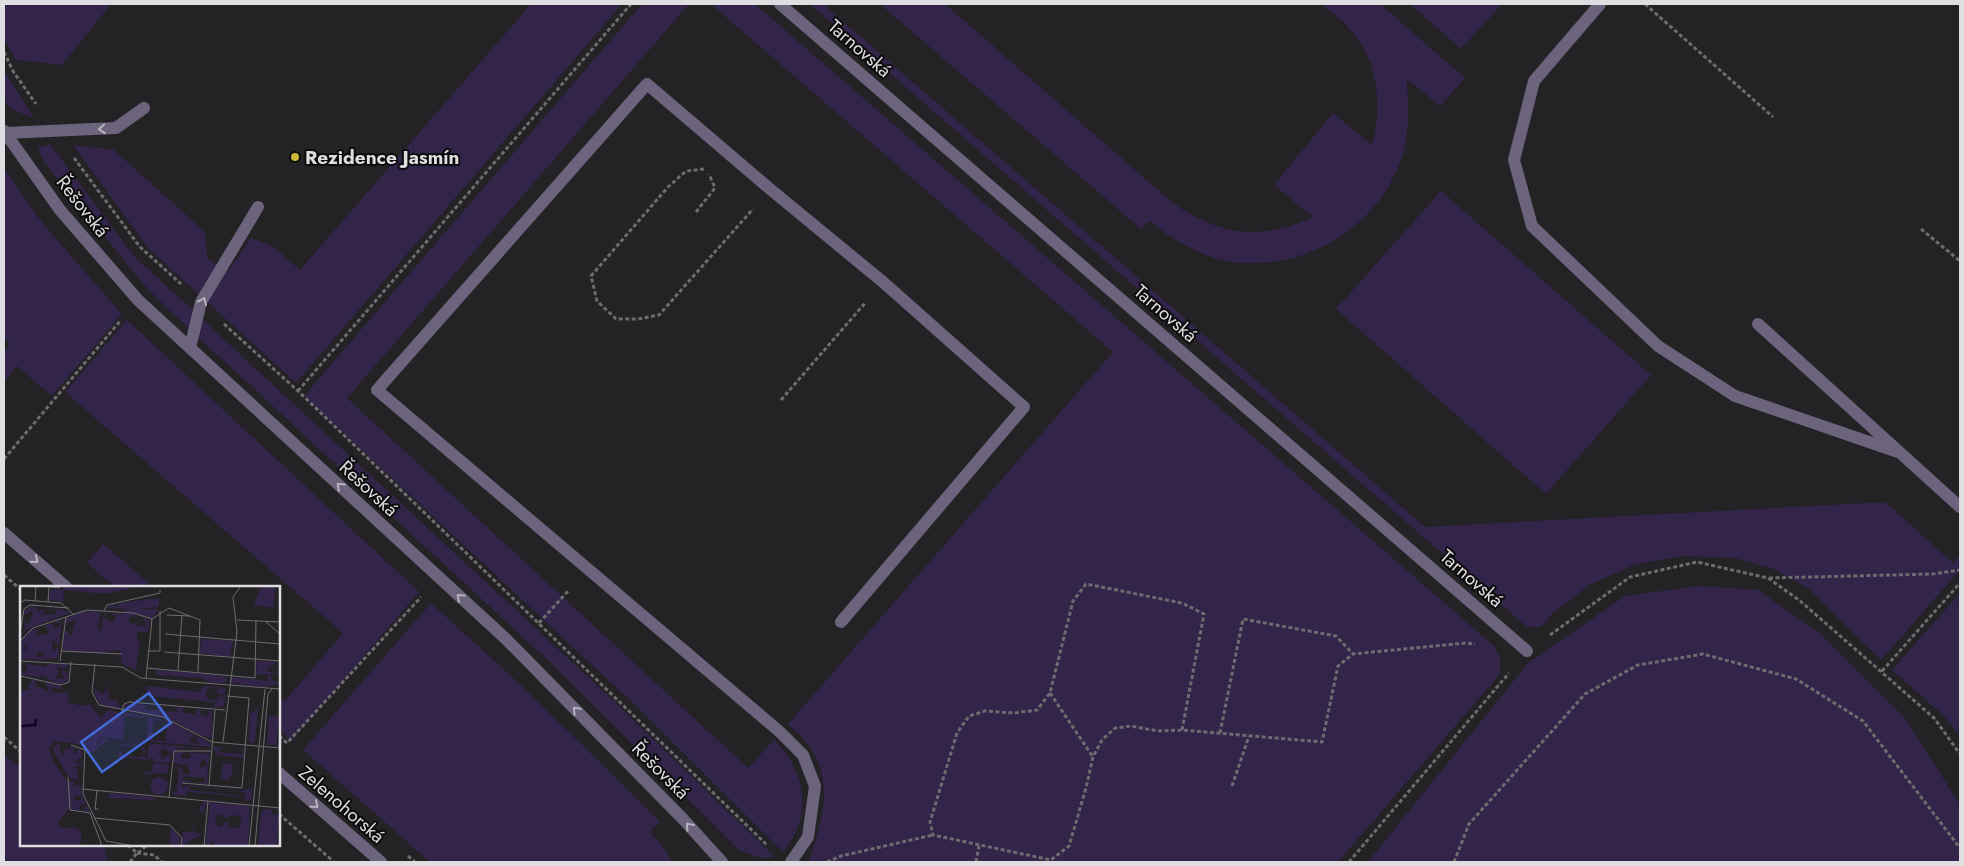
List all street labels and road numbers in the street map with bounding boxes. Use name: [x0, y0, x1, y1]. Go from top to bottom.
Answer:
street label: Tarnovská: [822, 13, 897, 84]
street label: Řešovská: [50, 170, 115, 243]
street label: Tarnovská: [1128, 278, 1203, 349]
street label: Řešovská: [333, 454, 404, 523]
street label: Tarnovská: [1434, 543, 1509, 614]
street label: Řešovská: [626, 735, 696, 805]
street label: Zelenohorská: [293, 759, 391, 849]

